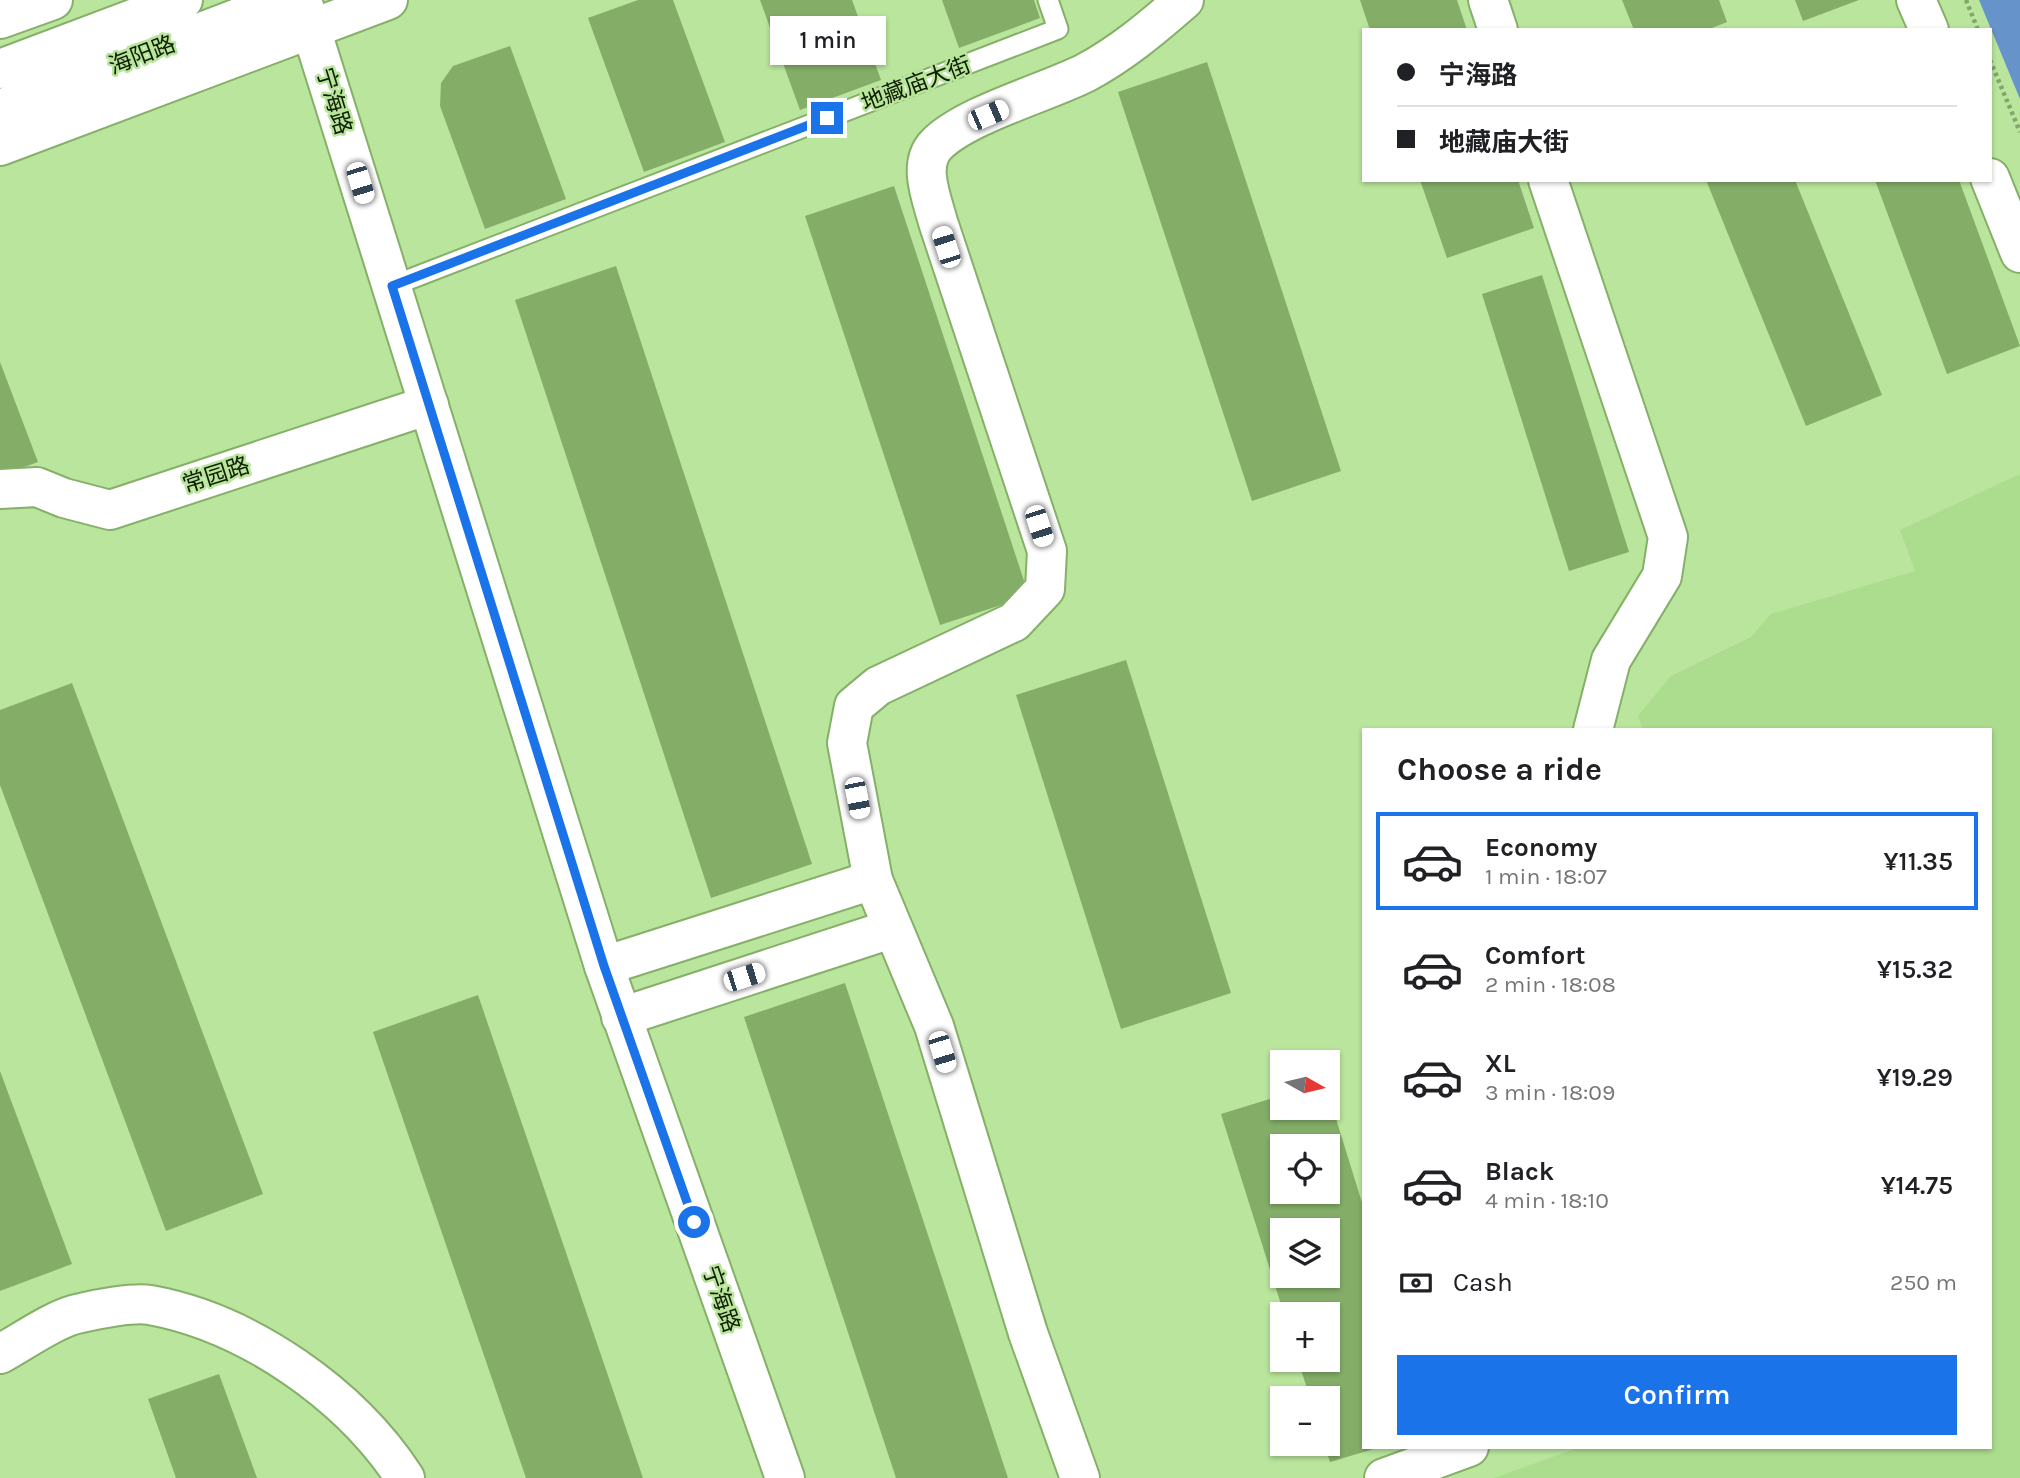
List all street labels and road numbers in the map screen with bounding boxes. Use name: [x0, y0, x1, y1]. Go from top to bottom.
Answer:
street label: 海阳路: [105, 30, 179, 80]
street label: 地藏庙大街: [857, 51, 975, 117]
street label: 宁海路: [311, 64, 357, 138]
street label: 常园路: [179, 451, 253, 499]
street label: 宁海路: [697, 1262, 745, 1336]

